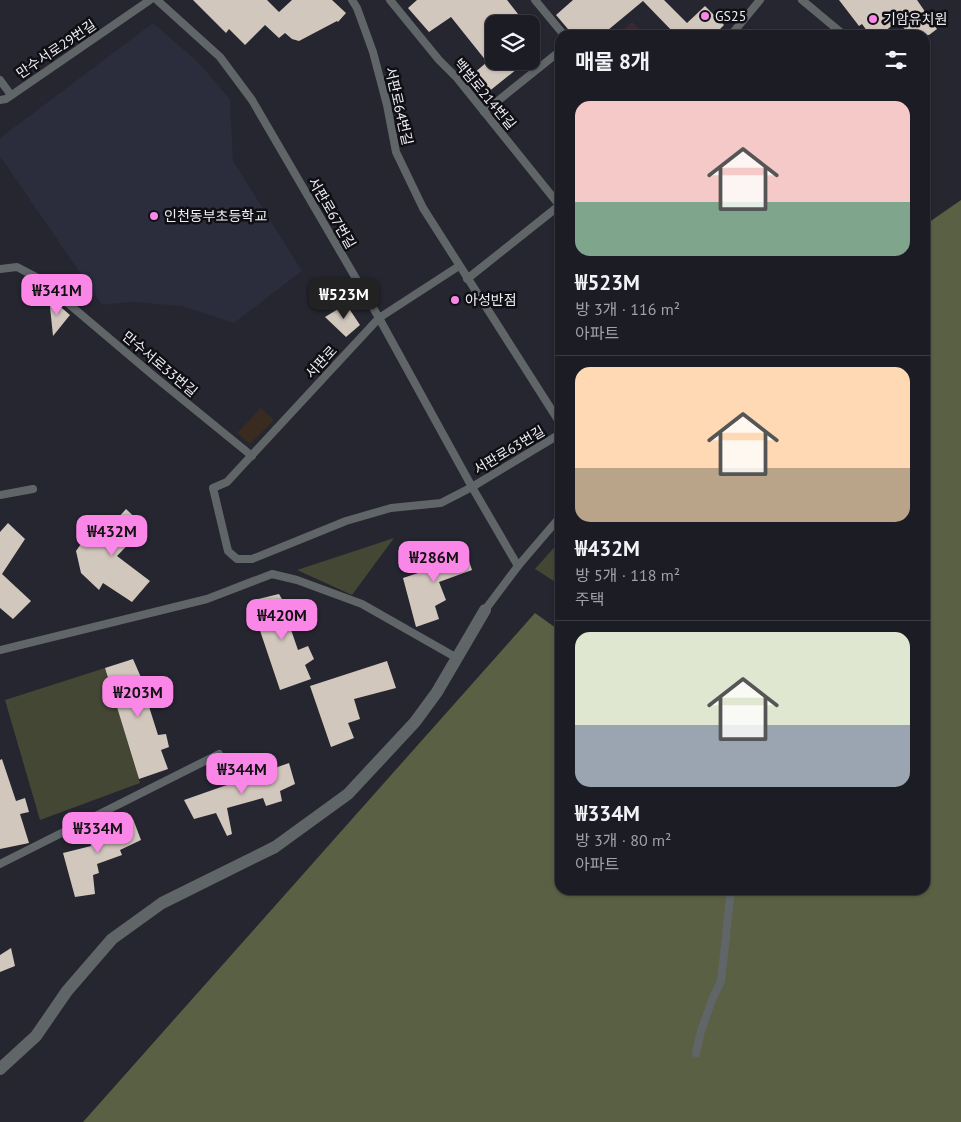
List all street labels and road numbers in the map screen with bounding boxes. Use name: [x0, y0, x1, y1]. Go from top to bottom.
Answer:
street label: 만수서로29번길: [13, 16, 99, 82]
street label: 백범로214번길: [450, 55, 520, 133]
street label: 서판로64번길: [381, 65, 417, 147]
street label: 서판로67번길: [304, 174, 360, 252]
street label: 만수서로33번길: [119, 327, 201, 401]
street label: 서판로: [301, 342, 341, 382]
street label: 서판로63번길: [470, 422, 548, 478]

